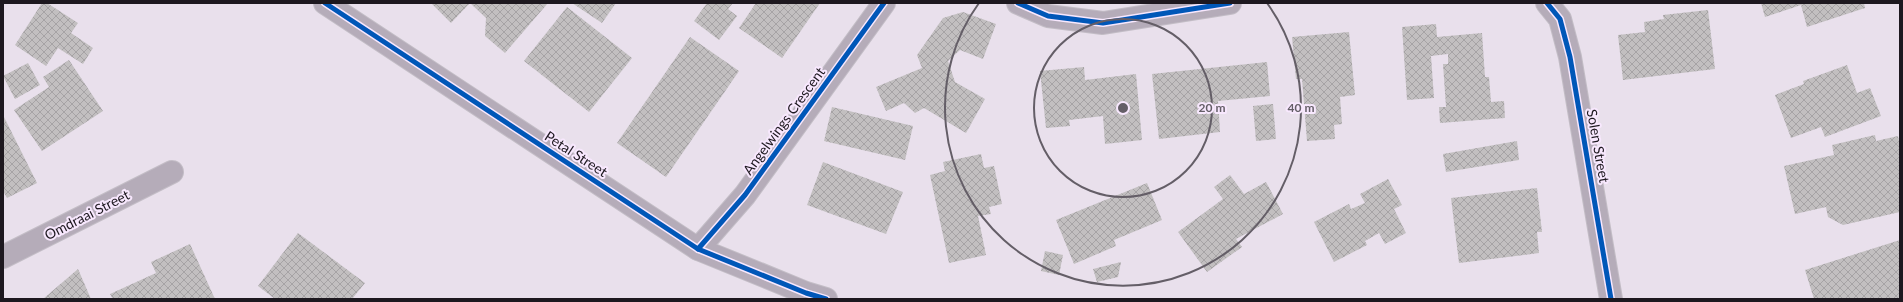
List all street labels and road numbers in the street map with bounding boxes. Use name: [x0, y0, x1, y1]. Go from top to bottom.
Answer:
street label: Angelwings Crescent: [739, 64, 828, 178]
street label: Solen Street: [1584, 108, 1613, 184]
street label: Petal Street: [542, 127, 611, 180]
street label: Omdraai Street: [41, 186, 132, 243]

